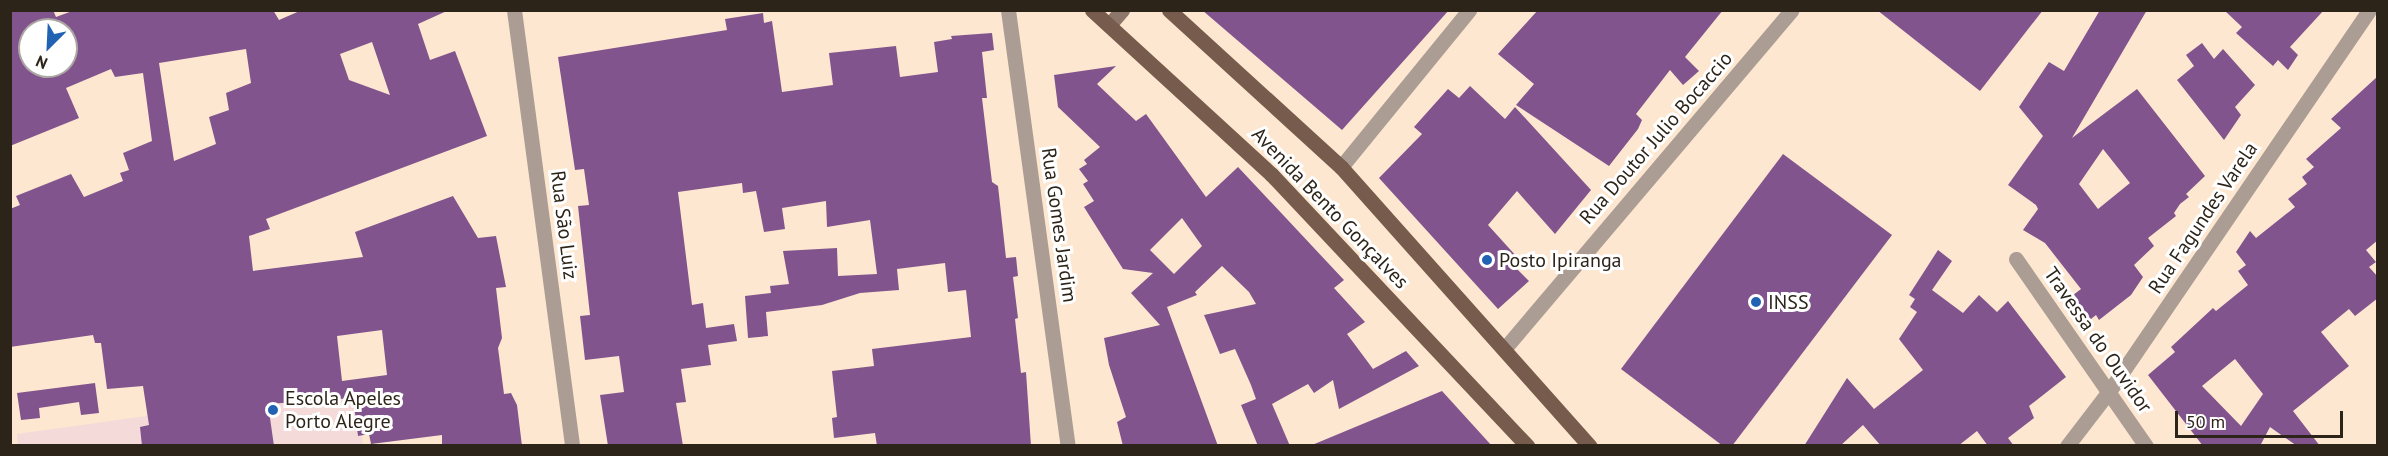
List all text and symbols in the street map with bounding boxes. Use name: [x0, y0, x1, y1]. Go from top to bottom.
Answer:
north arrow: [18, 18, 78, 78]
street label: Rua Doutor Julio Bocaccio: [1575, 47, 1737, 229]
text: N: [33, 51, 50, 74]
street label: Avenida Bento Gonçalves: [1247, 122, 1413, 294]
street label: Rua Fagundes Varela: [2143, 137, 2263, 299]
street label: Rua Gomes Jardim: [1036, 146, 1082, 304]
street label: Rua São Luiz: [545, 169, 583, 281]
place label: Posto Ipiranga: [1499, 248, 1622, 272]
marker: Posto Ipiranga: [1480, 253, 1494, 267]
street label: Travessa do Ouvidor: [2039, 263, 2157, 417]
place label: INSS: [1768, 290, 1809, 314]
marker: INSS: [1749, 295, 1763, 309]
place label: Escola Apeles Porto Alegre: [285, 386, 402, 433]
scale bar: [2178, 399, 2346, 437]
marker: Escola Apeles Porto Alegre: [266, 403, 280, 417]
text: 50 m: [2186, 410, 2225, 433]

